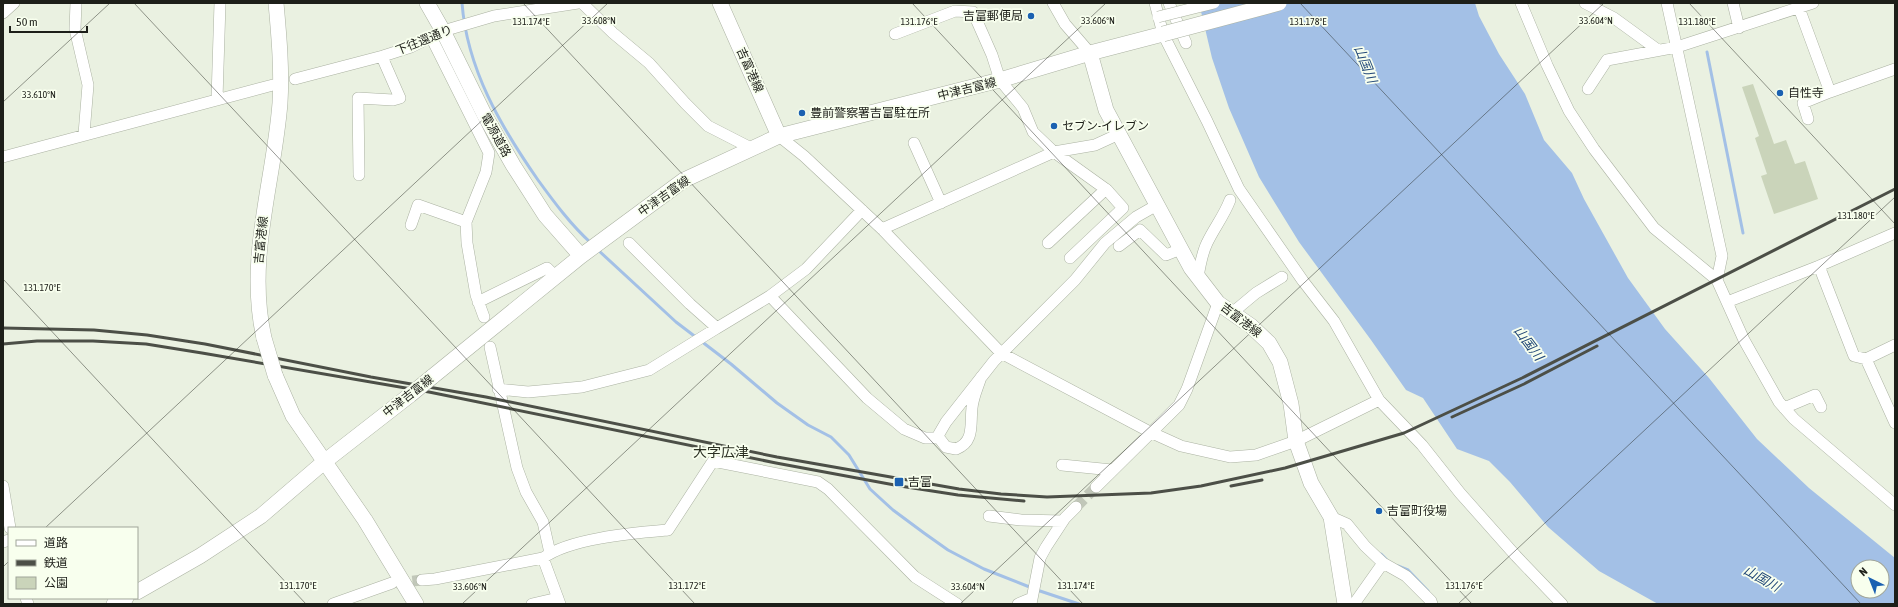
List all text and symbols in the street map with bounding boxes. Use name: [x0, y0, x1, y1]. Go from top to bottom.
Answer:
scale bar: [10, 8, 87, 34]
place label: 吉富郵便局: [963, 9, 1023, 23]
marker: 吉富郵便局: [1026, 11, 1036, 21]
text: 50 m: [16, 15, 38, 29]
text: 33.608°N: [582, 15, 616, 26]
text: 33.606°N: [1081, 15, 1115, 26]
text: 33.604°N: [1579, 15, 1613, 26]
text: 131.174°E: [513, 16, 550, 27]
text: 131.176°E: [901, 16, 938, 27]
text: 131.178°E: [1290, 16, 1327, 27]
text: 131.180°E: [1679, 16, 1716, 27]
street label: 下往還通り: [394, 22, 454, 58]
water label: 山国川: [1351, 43, 1381, 87]
street label: 吉富港線: [734, 45, 766, 95]
street label: 中津吉富線: [936, 75, 998, 103]
place label: 自性寺: [1788, 86, 1824, 100]
marker: 自性寺: [1775, 88, 1785, 98]
text: 33.610°N: [22, 89, 56, 100]
place label: 豊前警察署吉富駐在所: [810, 106, 930, 120]
marker: 豊前警察署吉富駐在所: [797, 108, 807, 118]
street label: 電源道路: [478, 111, 514, 159]
place label: セブン-イレブン: [1062, 119, 1149, 133]
marker: セブン-イレブン: [1049, 121, 1059, 131]
street label: 中津吉富線: [635, 173, 693, 219]
text: 131.180°E: [1838, 210, 1875, 221]
street label: 吉富港線: [252, 215, 270, 265]
text: 131.170°E: [24, 282, 61, 293]
street label: 吉富港線: [1218, 300, 1264, 340]
water label: 山国川: [1511, 323, 1548, 365]
street label: 中津吉富線: [380, 372, 436, 420]
district label: 大字広津: [693, 444, 749, 460]
place label: 吉富: [908, 475, 932, 489]
marker: 吉富: [893, 476, 905, 488]
place label: 吉富町役場: [1387, 504, 1447, 518]
marker: 吉富町役場: [1374, 506, 1384, 516]
legend: [8, 527, 138, 599]
text: 道路: [44, 536, 68, 550]
text: 鉄道: [44, 556, 68, 570]
north arrow: [1850, 559, 1890, 599]
water label: 山国川: [1741, 562, 1784, 595]
text: N: [1857, 565, 1870, 578]
text: 公園: [44, 576, 68, 590]
text: 131.170°E: [280, 580, 317, 591]
text: 131.172°E: [669, 580, 706, 591]
text: 131.174°E: [1058, 580, 1095, 591]
text: 131.176°E: [1446, 580, 1483, 591]
text: 33.606°N: [453, 581, 487, 592]
text: 33.604°N: [951, 581, 985, 592]

